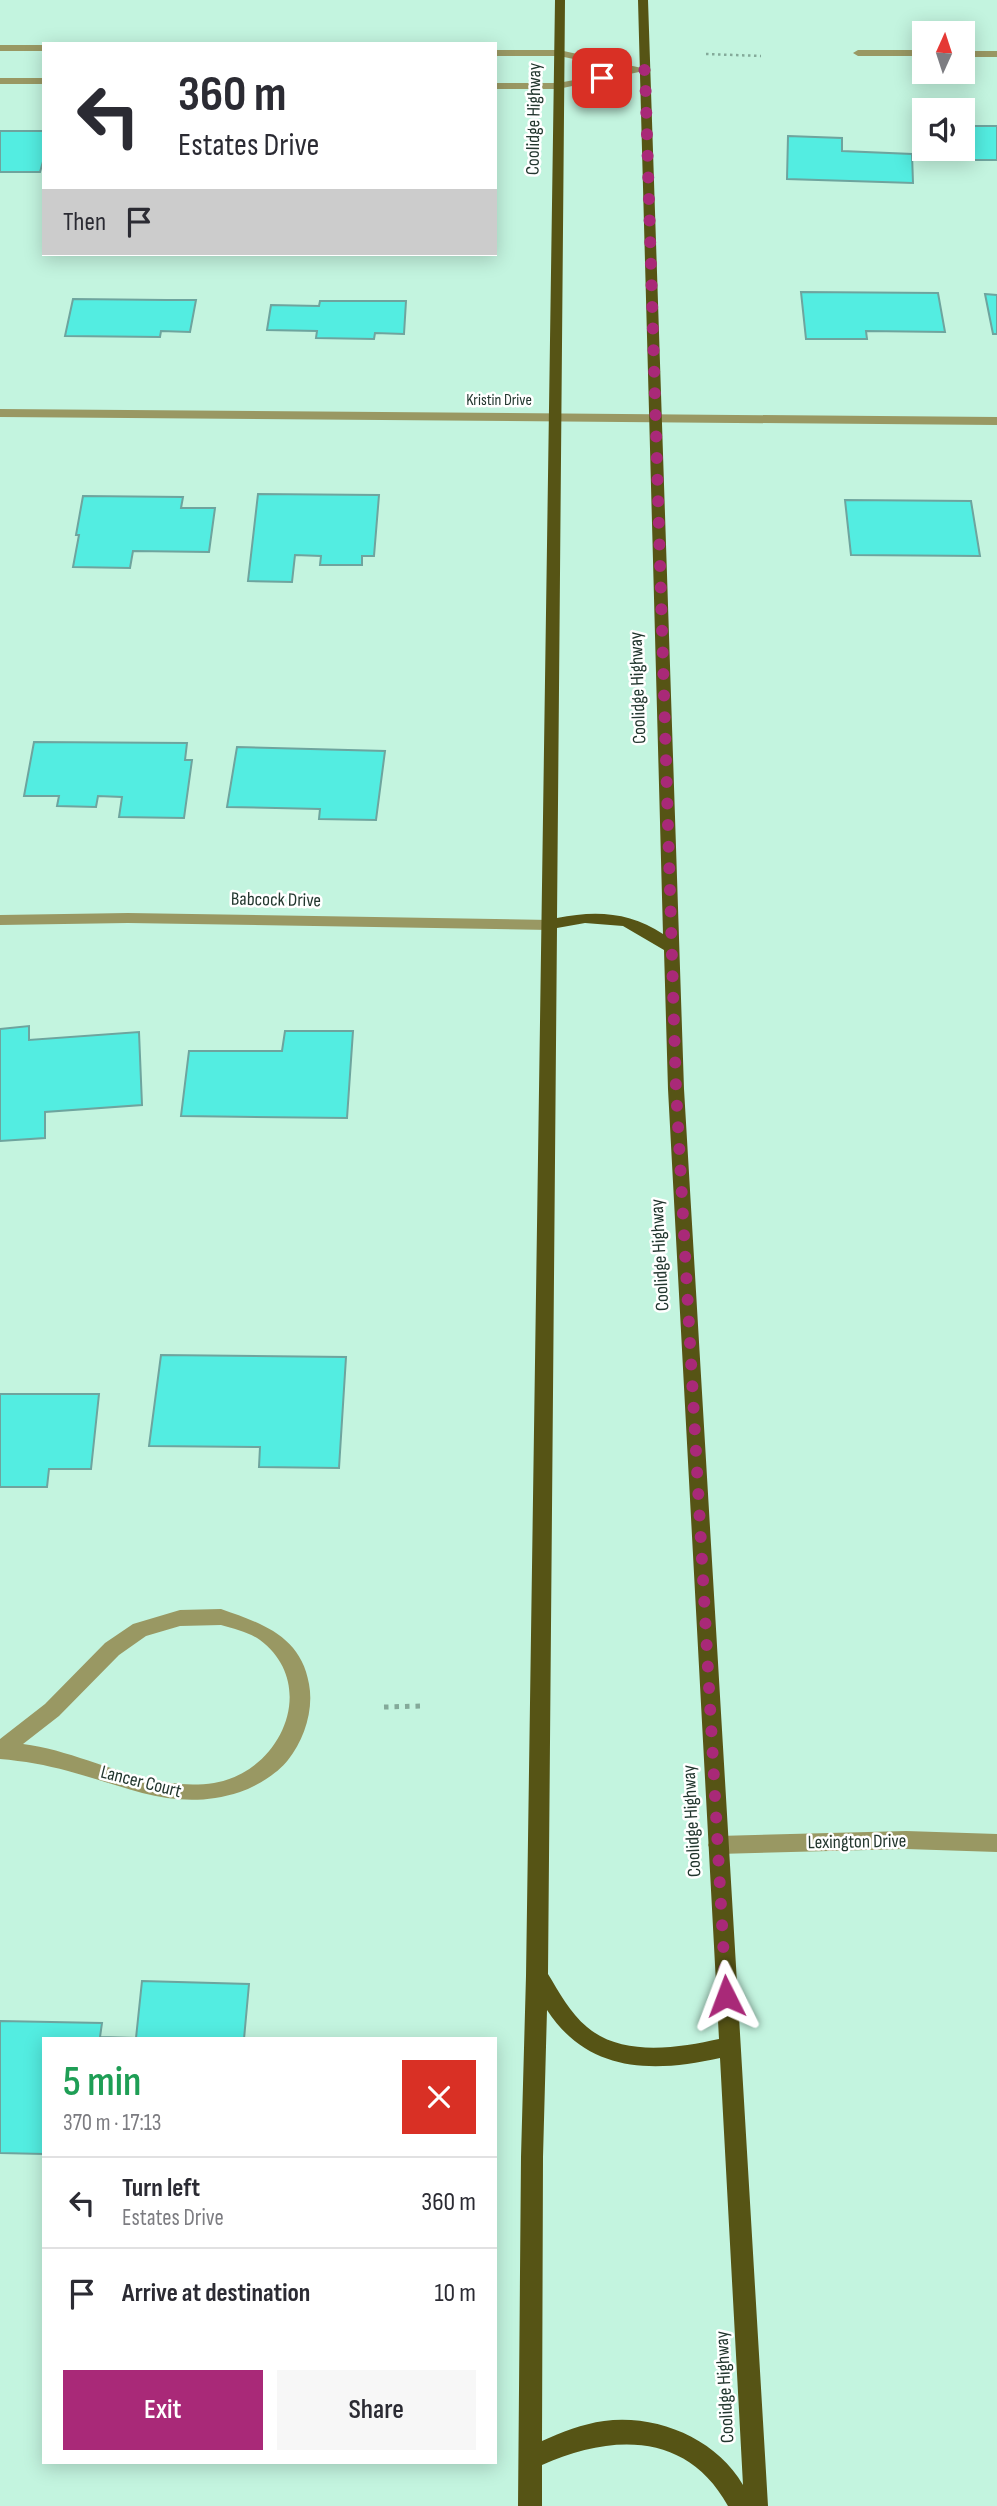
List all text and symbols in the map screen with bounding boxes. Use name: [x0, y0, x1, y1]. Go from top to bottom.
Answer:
north arrow: [912, 21, 975, 84]
map controls: [912, 21, 975, 161]
pin: [572, 48, 632, 108]
icon: arrive: [583, 59, 621, 97]
street label: Coolidge Highway: [522, 62, 546, 175]
text: 360 m: [178, 66, 286, 125]
icon: left: [63, 70, 154, 161]
button: sound: [912, 98, 975, 161]
text: Estates Drive: [178, 126, 319, 165]
icon: arrive: [120, 203, 158, 241]
text: Then: [63, 207, 106, 238]
street label: Kristin Drive: [466, 391, 532, 410]
street label: Coolidge Highway: [625, 631, 651, 744]
street label: Babcock Drive: [231, 888, 321, 912]
street label: Coolidge Highway: [646, 1198, 674, 1312]
street label: Lancer Court: [98, 1761, 184, 1803]
street label: Coolidge Highway: [678, 1764, 706, 1878]
street label: Lexington Drive: [808, 1830, 906, 1854]
position arrow: [689, 1959, 763, 2033]
text: 5 min: [63, 2057, 141, 2108]
button: close: [402, 2060, 476, 2134]
text: 370 m · 17:13: [63, 2109, 161, 2137]
text: Turn left: [122, 2173, 200, 2204]
icon: left: [63, 2184, 101, 2222]
text: 360 m: [421, 2187, 476, 2218]
text: Estates Drive: [122, 2204, 224, 2232]
icon: arrive: [63, 2275, 101, 2313]
text: Arrive at destination: [122, 2278, 310, 2309]
text: 10 m: [434, 2278, 476, 2309]
street label: Coolidge Highway: [711, 2330, 739, 2444]
button: Exit: [63, 2370, 263, 2450]
button: Share: [277, 2370, 476, 2450]

